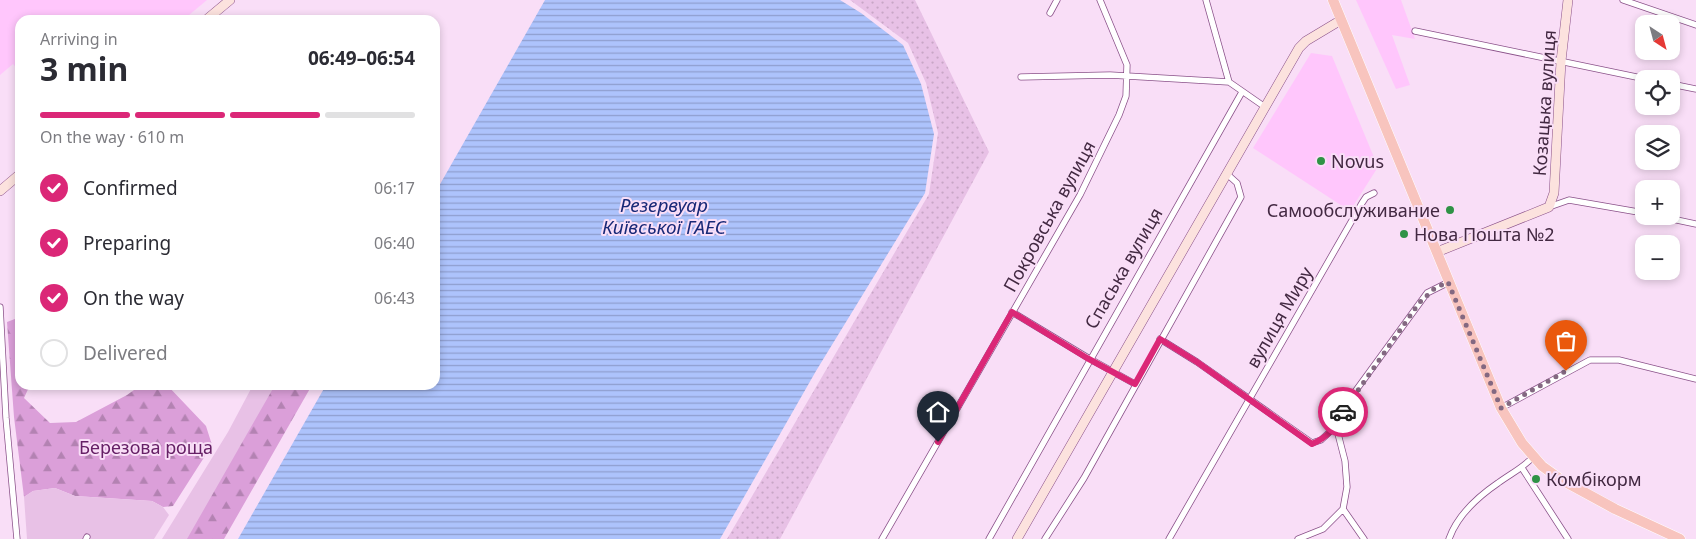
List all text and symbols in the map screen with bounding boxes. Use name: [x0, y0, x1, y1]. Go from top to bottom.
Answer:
north arrow: [1635, 15, 1680, 60]
map controls: [1635, 15, 1680, 280]
text: Arriving in: [40, 28, 118, 50]
street label: Козацька вулиця: [1527, 29, 1561, 177]
text: 06:49–06:54: [308, 45, 415, 71]
text: 3 min: [40, 47, 128, 90]
button: locate: [1635, 70, 1680, 115]
button: layers: [1635, 125, 1680, 170]
text: On the way · 610 m: [40, 126, 184, 148]
street label: Покровська вулиця: [997, 136, 1101, 296]
place label: Novus: [1331, 149, 1384, 173]
marker: Novus: [1315, 155, 1327, 167]
icon: check: [40, 174, 68, 202]
text: Confirmed: [83, 175, 178, 201]
text: 06:17: [374, 177, 415, 199]
button: +: [1635, 180, 1680, 225]
water label: Резервуар Київської ГАЕС: [602, 192, 727, 240]
place label: Самообслуживание: [1267, 198, 1440, 222]
street label: Спаська вулиця: [1079, 203, 1167, 333]
marker: Самообслуживание: [1444, 204, 1456, 216]
place label: Нова Пошта №2: [1414, 222, 1555, 246]
marker: Нова Пошта №2: [1398, 228, 1410, 240]
icon: check: [40, 229, 68, 257]
text: Preparing: [83, 230, 171, 256]
text: 06:40: [374, 232, 415, 254]
button: −: [1635, 235, 1680, 280]
street label: вулиця Миру: [1240, 261, 1318, 372]
icon: check: [40, 284, 68, 312]
text: On the way: [83, 285, 184, 311]
text: 06:43: [374, 287, 415, 309]
pin: [1545, 320, 1587, 371]
icon: bag: [1552, 327, 1580, 355]
text: Delivered: [83, 340, 168, 366]
courier: [1318, 387, 1368, 437]
pin: [917, 391, 959, 442]
icon: home: [924, 398, 952, 426]
icon: car: [1329, 398, 1357, 426]
park label: Березова роща: [79, 435, 213, 459]
place label: Комбікорм: [1546, 467, 1641, 491]
marker: Комбікорм: [1530, 473, 1542, 485]

